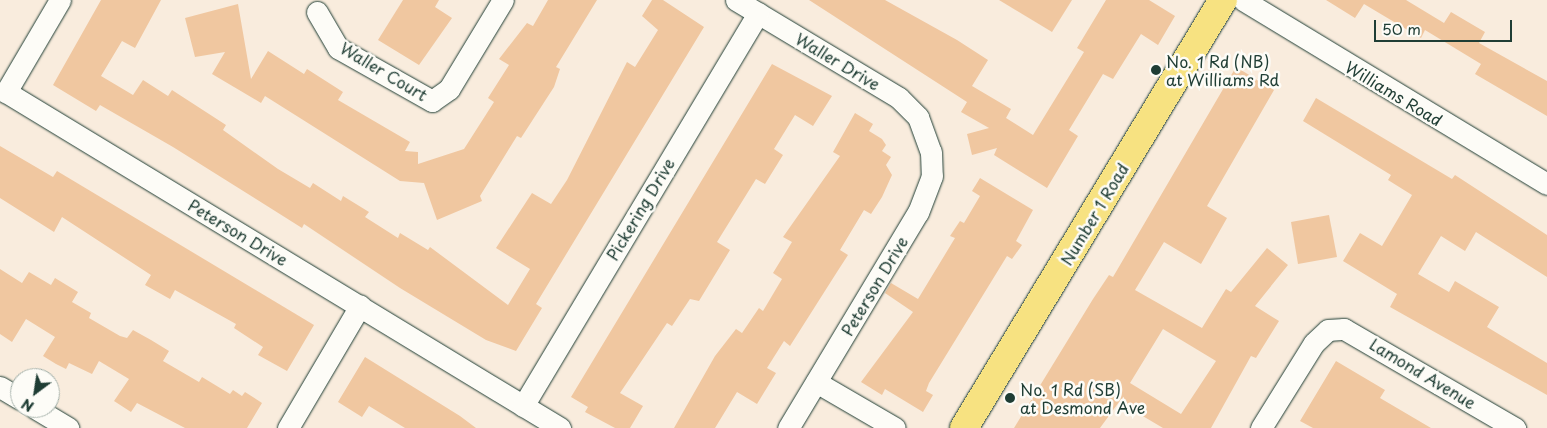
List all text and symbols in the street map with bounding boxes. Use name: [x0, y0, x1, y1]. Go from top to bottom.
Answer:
scale bar: [1377, 10, 1514, 42]
text: 50 m: [1382, 17, 1421, 40]
street label: Waller Drive: [792, 28, 884, 94]
street label: Waller Court: [336, 37, 432, 105]
place label: No. 1 Rd (NB) at Williams Rd: [1166, 51, 1280, 89]
street label: Williams Road: [1342, 56, 1446, 130]
marker: No. 1 Rd (NB) at Williams Rd: [1150, 64, 1162, 76]
street label: Pickering Drive: [602, 154, 678, 264]
street label: Number 1 Road: [1056, 159, 1132, 269]
street label: Peterson Drive: [185, 195, 291, 269]
street label: Peterson Drive: [837, 233, 911, 339]
street label: Lamond Avenue: [1367, 334, 1479, 412]
north arrow: [10, 368, 60, 418]
place label: No. 1 Rd (SB) at Desmond Ave: [1020, 379, 1146, 417]
marker: No. 1 Rd (SB) at Desmond Ave: [1004, 392, 1016, 404]
text: N: [17, 394, 38, 417]

